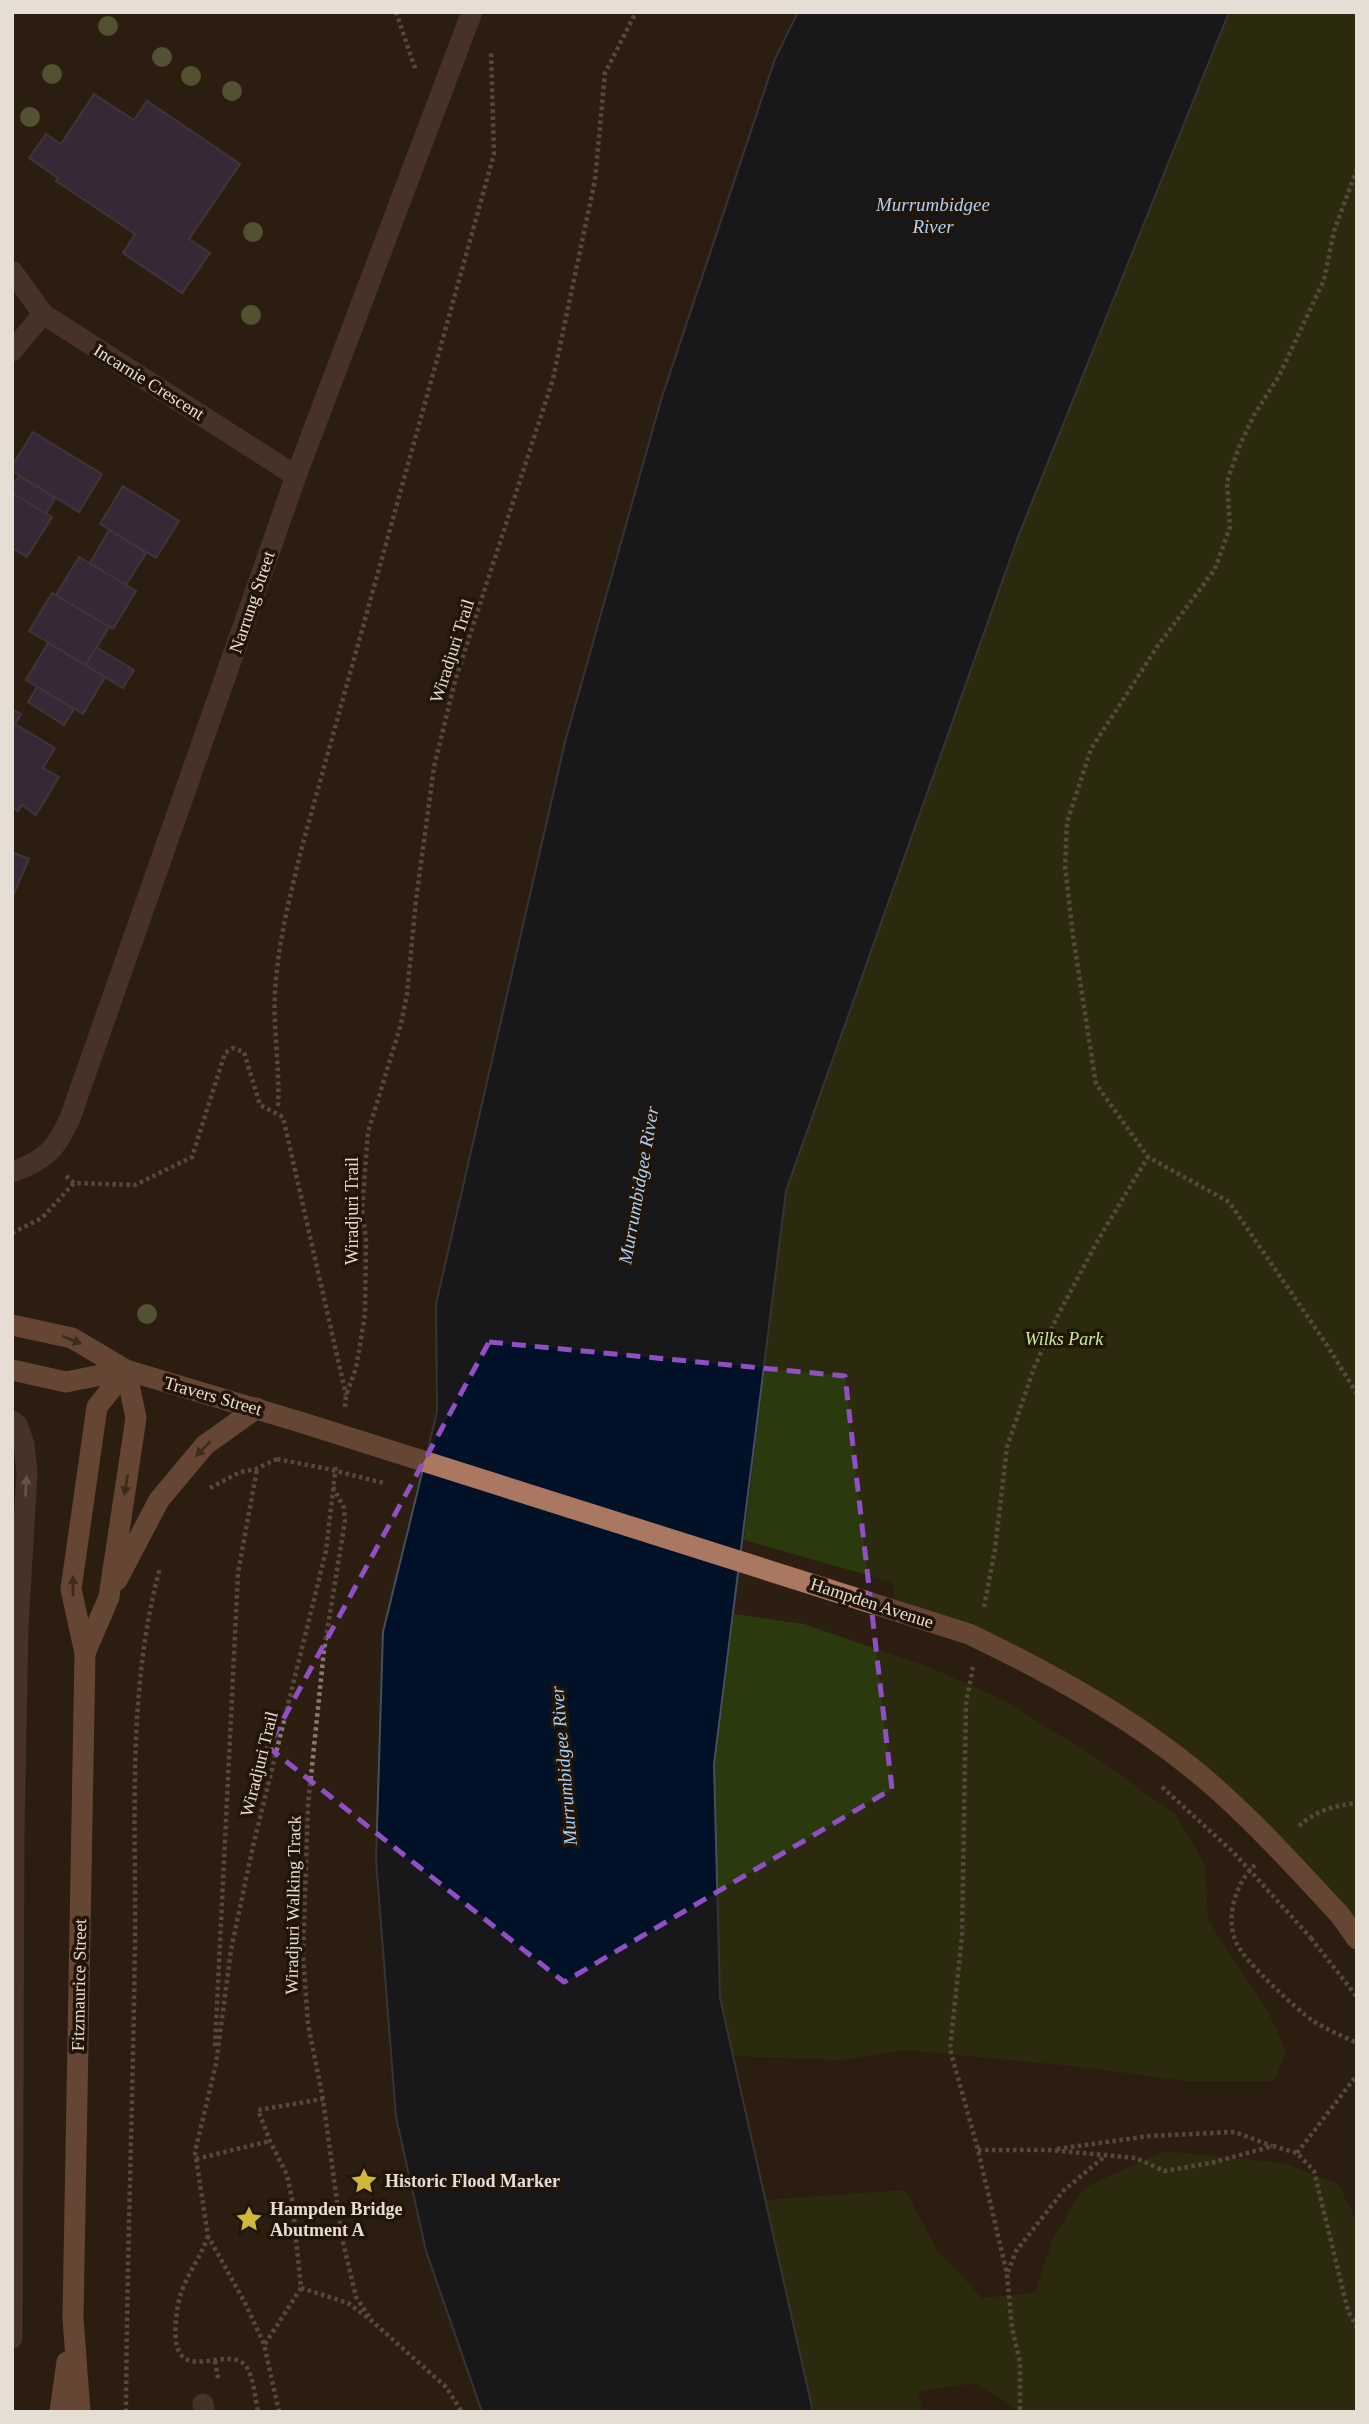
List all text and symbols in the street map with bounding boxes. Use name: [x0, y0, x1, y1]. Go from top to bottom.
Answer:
water label: Murrumbidgee River: [875, 194, 990, 237]
street label: Incarnie Crescent: [90, 340, 208, 424]
street label: Narrung Street: [225, 548, 279, 656]
street label: Wiradjuri Trail: [426, 597, 478, 705]
water label: Murrumbidgee River: [614, 1104, 663, 1267]
street label: Wiradjuri Trail: [342, 1157, 362, 1265]
park label: Wilks Park: [1025, 1329, 1104, 1349]
one-way arrow: [62, 1334, 83, 1345]
street label: Travers Street: [162, 1372, 264, 1420]
one-way arrow: [194, 1441, 211, 1458]
one-way arrow: [21, 1474, 32, 1496]
one-way arrow: [120, 1474, 131, 1496]
street label: Hampden Avenue: [808, 1574, 936, 1632]
one-way arrow: [67, 1575, 79, 1597]
water label: Murrumbidgee River: [546, 1685, 581, 1848]
street label: Wiradjuri Trail: [236, 1709, 282, 1819]
street label: Wiradjuri Walking Track: [281, 1815, 305, 1995]
street label: Fitzmaurice Street: [68, 1919, 90, 2051]
place icon: Historic Flood Marker: [349, 2166, 379, 2196]
place label: Historic Flood Marker: [385, 2171, 560, 2191]
place label: Hampden Bridge Abutment A: [270, 2199, 403, 2240]
place icon: Hampden Bridge Abutment A: [234, 2204, 264, 2234]

